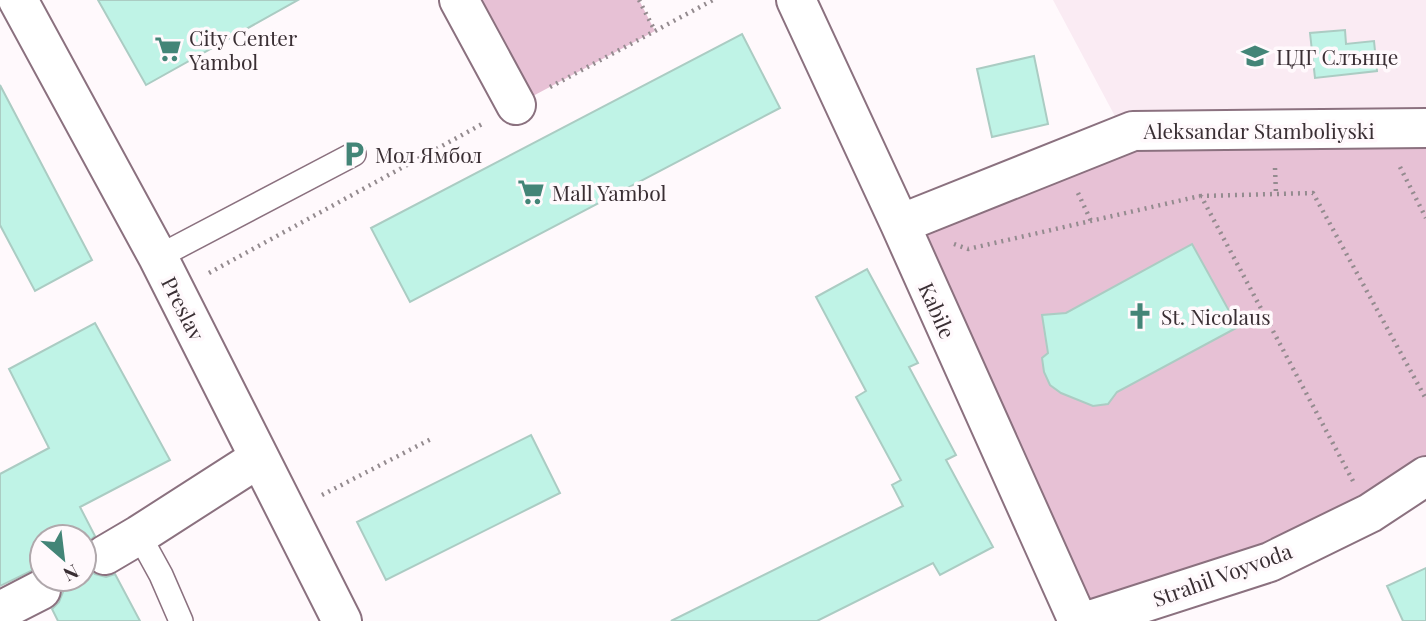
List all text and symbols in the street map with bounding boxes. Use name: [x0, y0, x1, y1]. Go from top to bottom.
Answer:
place label: City Center Yambol: [188, 23, 298, 75]
supermarket icon: City Center Yambol: [153, 34, 183, 64]
school or university icon: ЦДГ Слънце: [1240, 41, 1270, 71]
place label: ЦДГ Слънце: [1276, 42, 1398, 70]
street label: Aleksandar Stamboliyski: [1142, 116, 1375, 144]
parking icon: Мол Ямбол: [339, 139, 369, 169]
place label: Мол Ямбол: [375, 140, 482, 168]
supermarket icon: Mall Yambol: [516, 177, 546, 207]
place label: Mall Yambol: [552, 178, 667, 206]
street label: Preslav: [156, 271, 212, 345]
street label: Kabile: [913, 278, 963, 342]
church icon: St. Nicolaus: [1125, 301, 1155, 331]
place label: St. Nicolaus: [1161, 302, 1271, 330]
north arrow: [28, 523, 98, 593]
street label: Strahil Voyvoda: [1149, 536, 1296, 612]
text: N: [59, 559, 84, 589]

